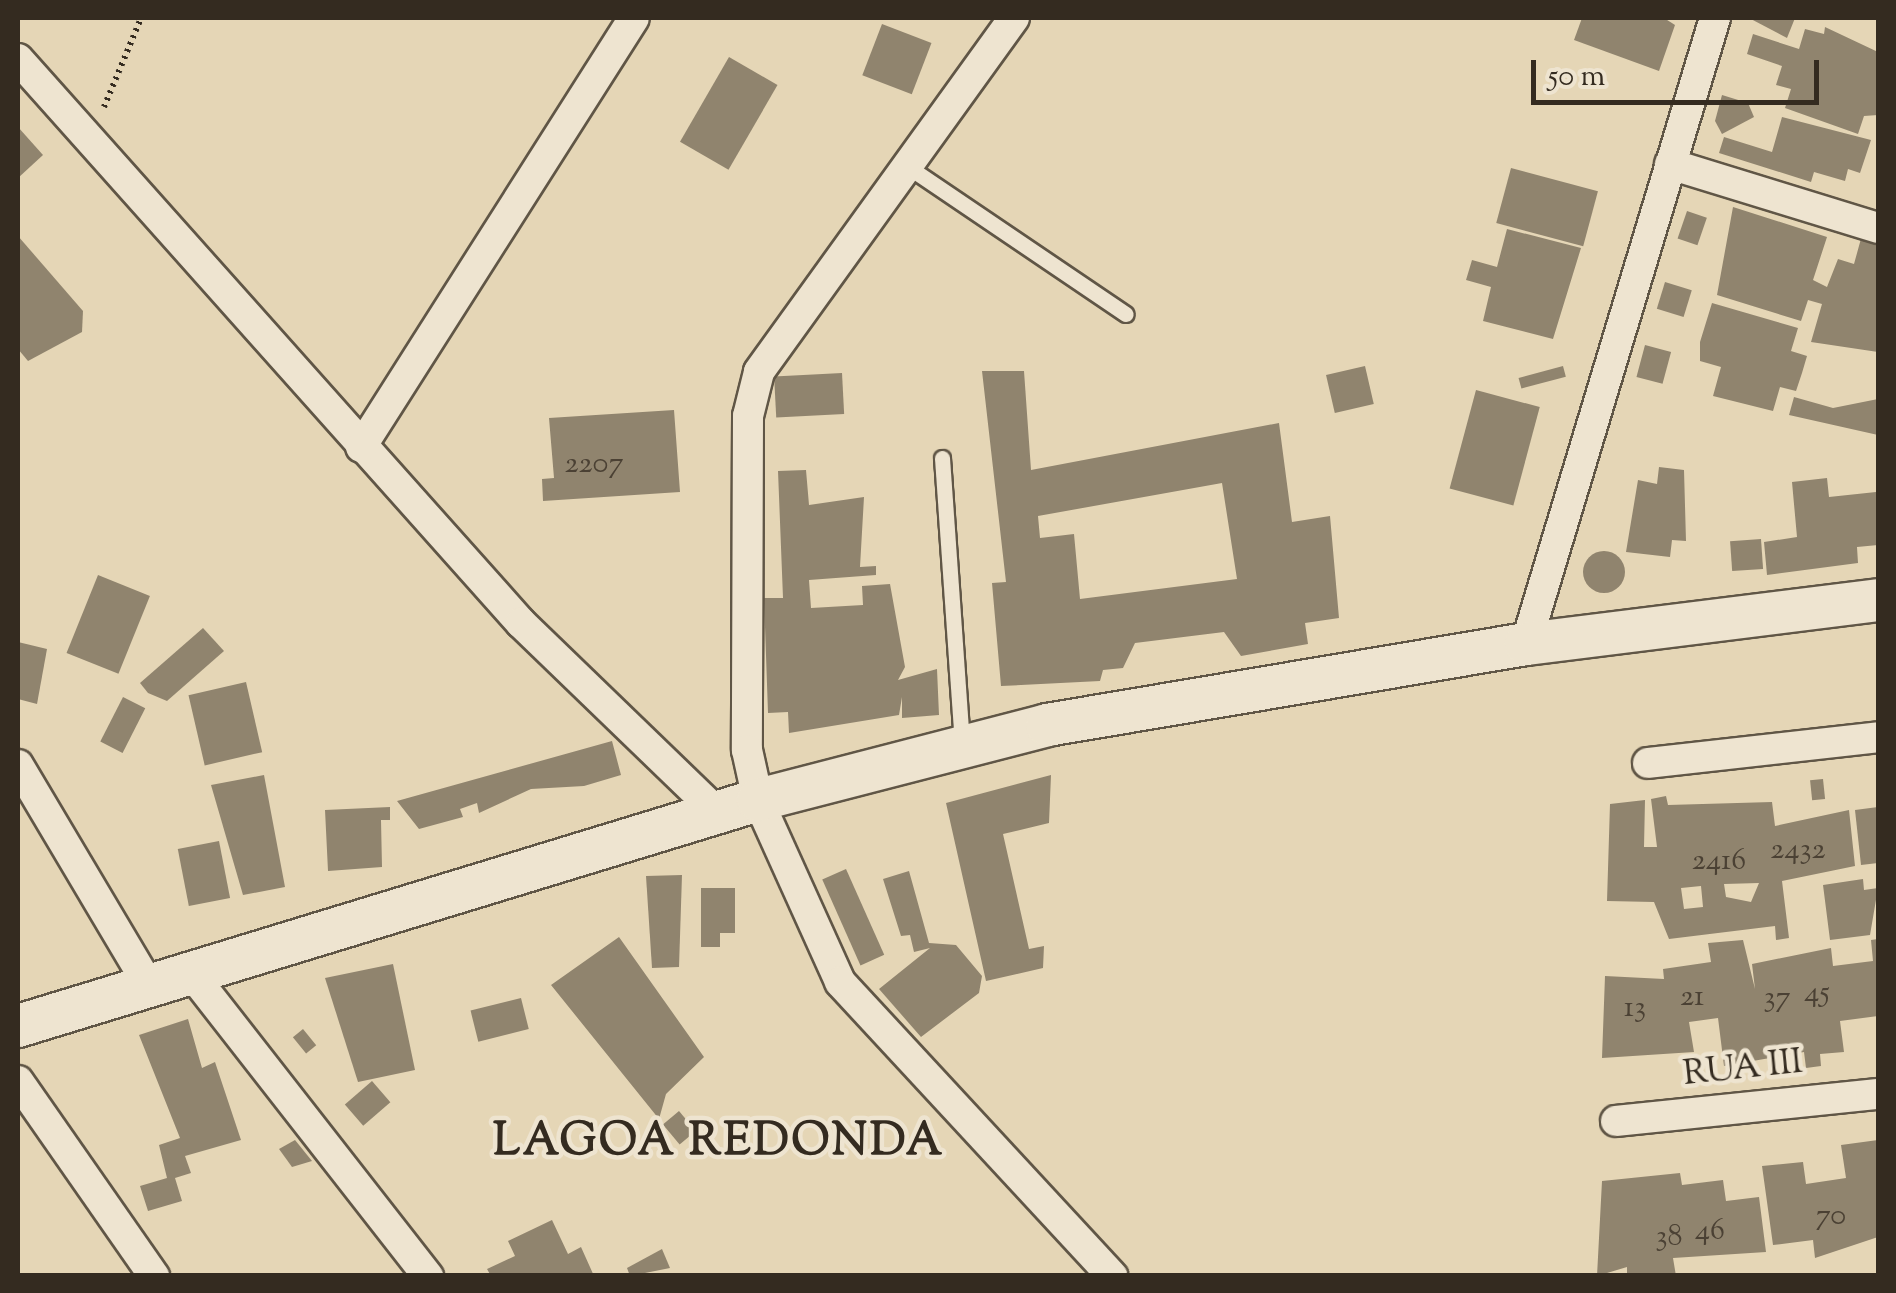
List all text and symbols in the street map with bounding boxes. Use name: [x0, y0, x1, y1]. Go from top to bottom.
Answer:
scale bar: [1536, 40, 1824, 102]
text: 50 m: [1548, 56, 1605, 99]
house number: 2207: [565, 447, 623, 483]
house number: 2432: [1770, 833, 1826, 869]
house number: 2416: [1692, 844, 1746, 880]
house number: 45: [1804, 976, 1830, 1012]
house number: 21: [1680, 980, 1704, 1016]
house number: 37: [1763, 981, 1791, 1017]
house number: 13: [1624, 991, 1646, 1027]
street label: RUA III: [1681, 1043, 1805, 1097]
district label: LAGOA REDONDA: [493, 1117, 945, 1171]
house number: 70: [1816, 1199, 1846, 1235]
house number: 46: [1695, 1214, 1725, 1250]
house number: 38: [1655, 1220, 1683, 1256]

